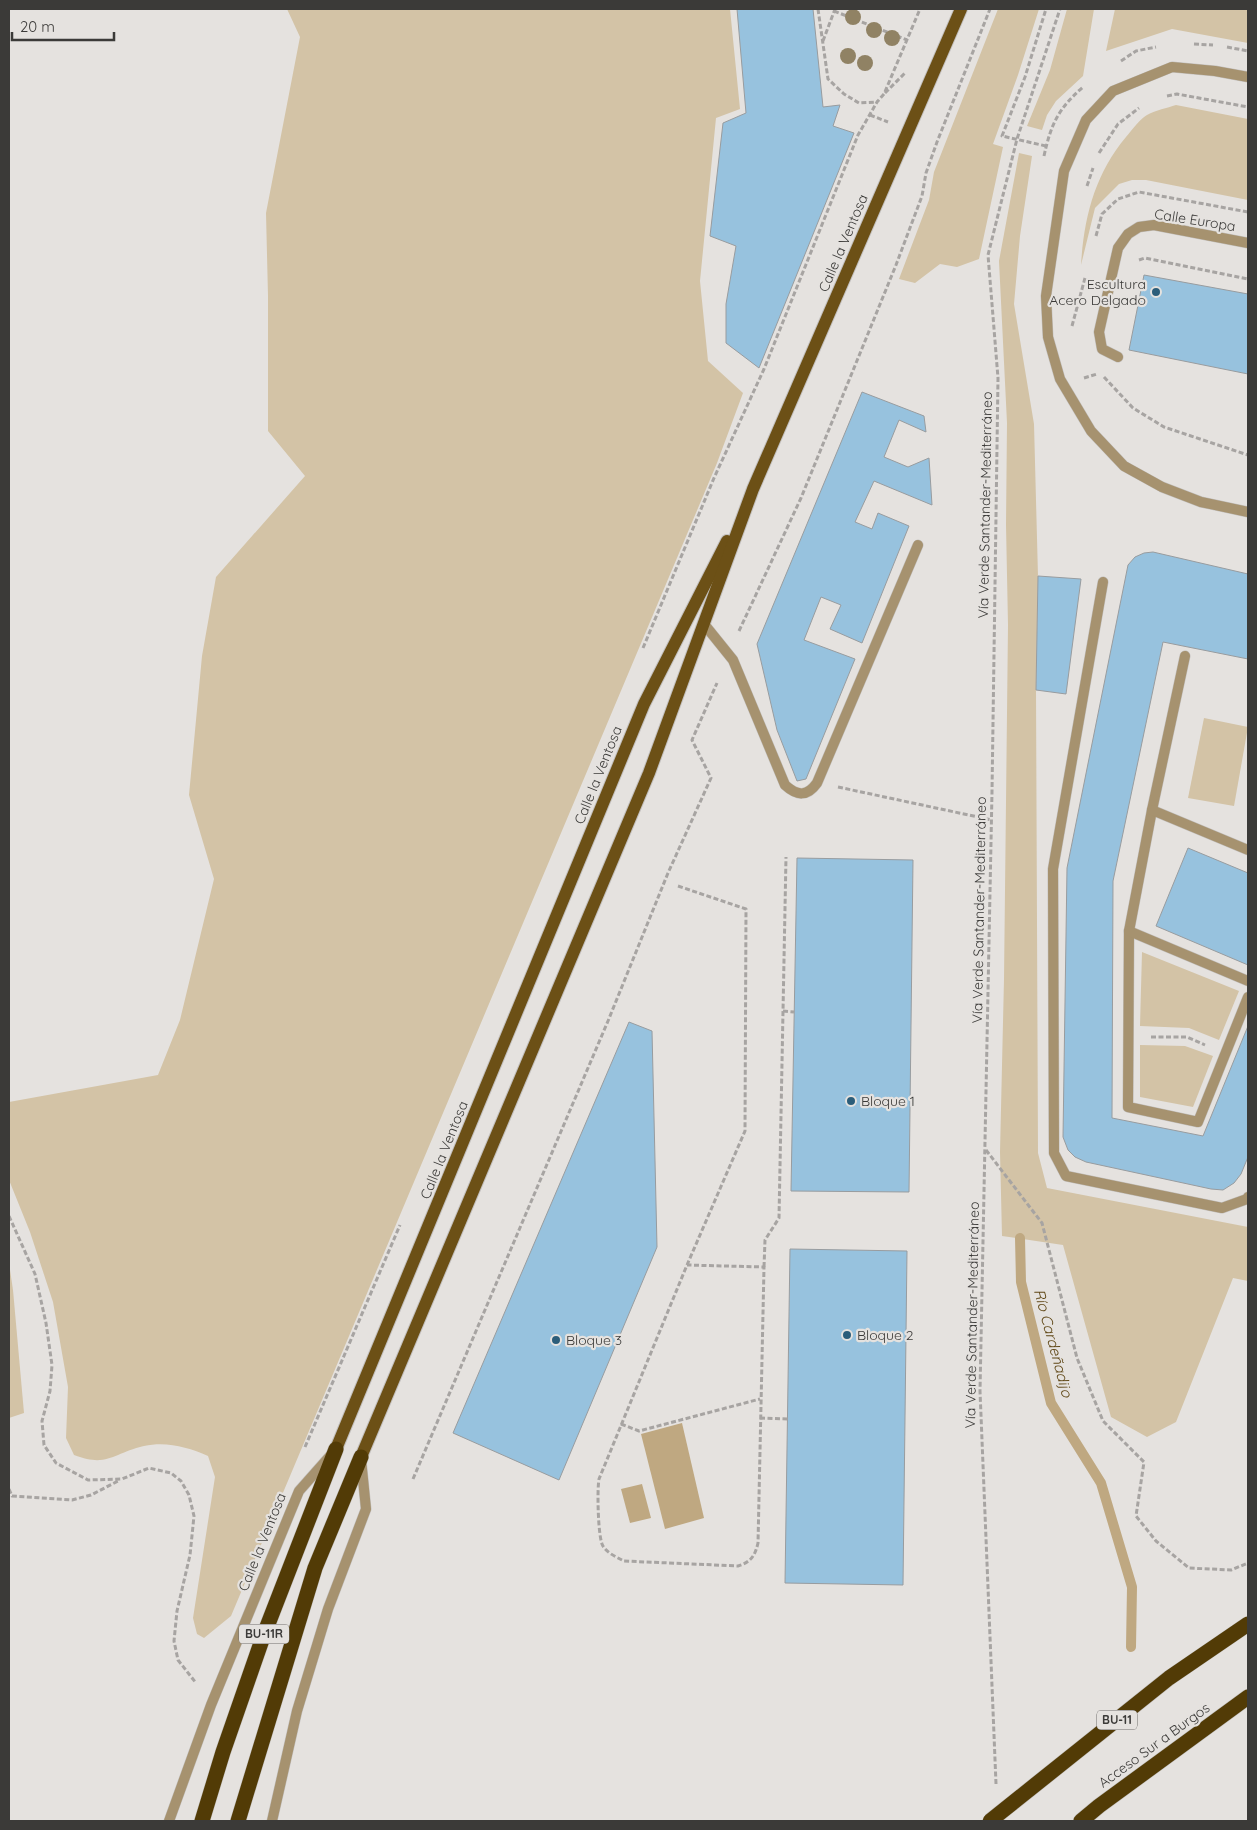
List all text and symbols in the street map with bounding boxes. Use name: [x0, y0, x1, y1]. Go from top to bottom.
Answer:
scale bar: [12, 10, 115, 42]
text: 20 m: [20, 17, 55, 36]
street label: Calle la Ventosa: [814, 191, 872, 295]
street label: Calle Europa: [1153, 205, 1237, 235]
place label: Escultura Acero Delgado: [1049, 275, 1146, 309]
marker: Escultura Acero Delgado: [1150, 286, 1162, 298]
street label: Vía Verde Santander-Mediterráneo: [974, 391, 996, 619]
street label: Calle la Ventosa: [570, 723, 626, 827]
street label: Vía Verde Santander-Mediterráneo: [968, 796, 990, 1024]
place label: Bloque 1: [861, 1092, 915, 1110]
marker: Bloque 1: [845, 1095, 857, 1107]
street label: Calle la Ventosa: [416, 1098, 472, 1202]
street label: Vía Verde Santander-Mediterráneo: [961, 1201, 983, 1429]
water label: Río Cardeñadijo: [1030, 1287, 1077, 1400]
place label: Bloque 2: [857, 1326, 914, 1344]
marker: Bloque 2: [841, 1329, 853, 1341]
place label: Bloque 3: [566, 1331, 622, 1349]
marker: Bloque 3: [550, 1334, 562, 1346]
street label: Calle la Ventosa: [234, 1490, 290, 1594]
road number: BU-11R: [239, 1625, 289, 1644]
street label: Acceso Sur a Burgos: [1095, 1699, 1213, 1791]
road number: BU-11: [1097, 1710, 1137, 1730]

